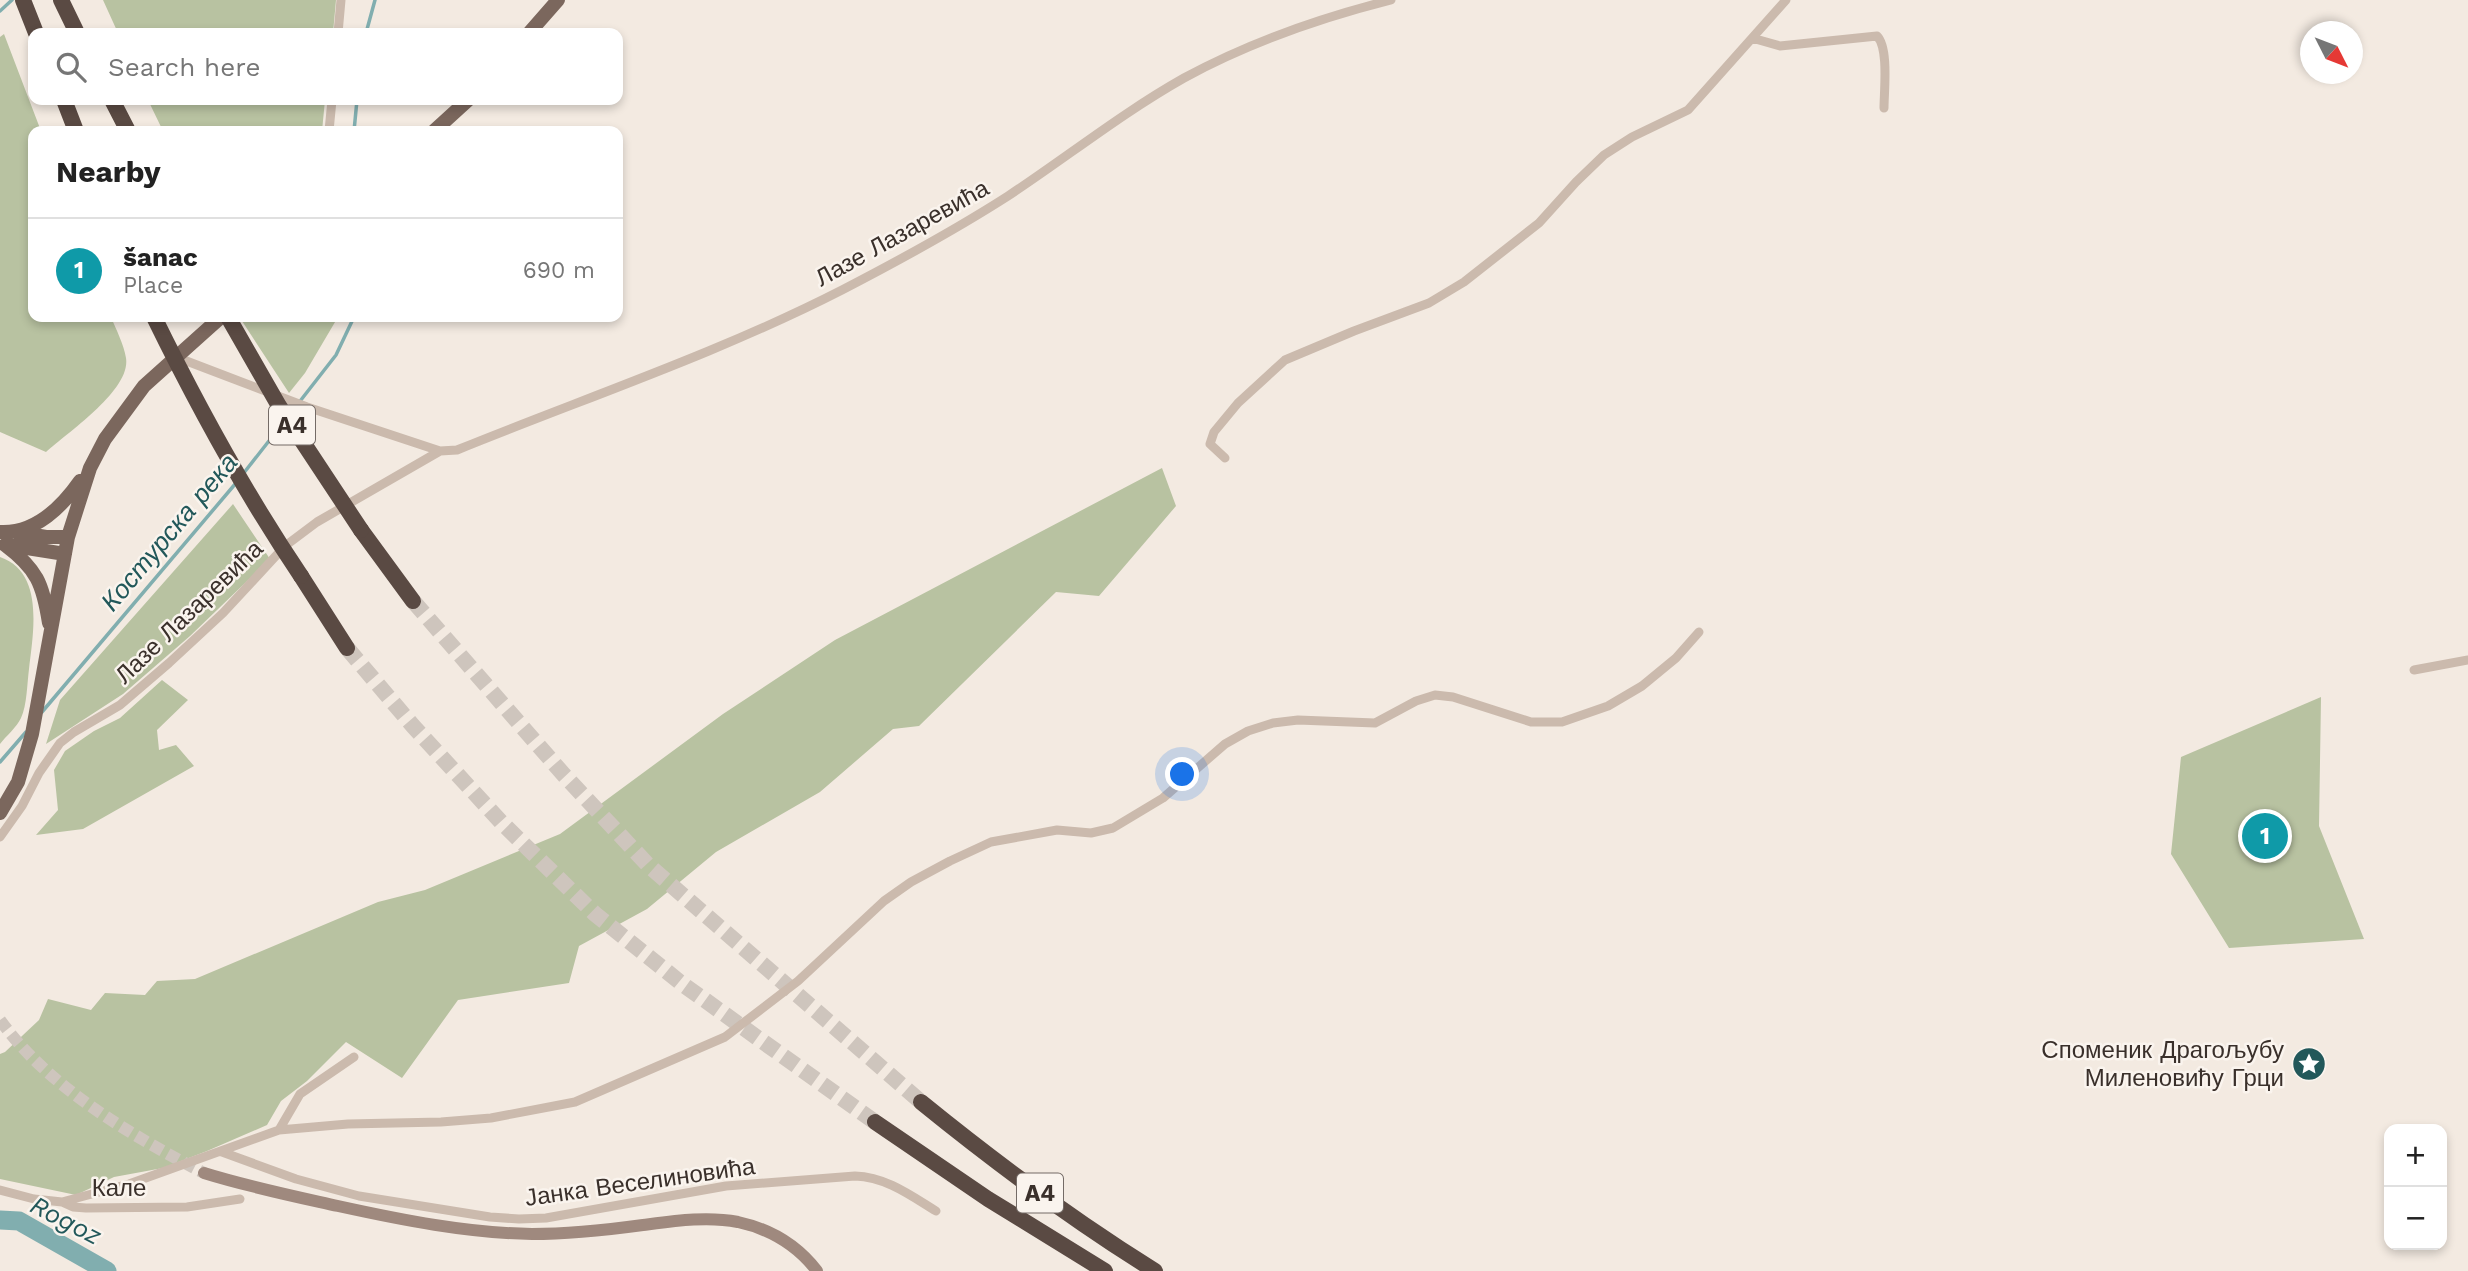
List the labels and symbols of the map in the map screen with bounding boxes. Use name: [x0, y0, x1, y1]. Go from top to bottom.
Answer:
north arrow: [2300, 21, 2363, 84]
street label: Лазе Лазаревића: [810, 173, 994, 292]
road number: A4: [269, 406, 315, 444]
water label: Костурска река: [95, 447, 243, 617]
street label: Лазе Лазаревића: [110, 534, 269, 689]
your location: [1165, 757, 1199, 791]
pin: 1: [2242, 810, 2288, 862]
place label: Споменик Драгољубу Миленовићу Грци: [2041, 1036, 2284, 1092]
place icon: Споменик Драгољубу Миленовићу Грци: [2290, 1045, 2328, 1083]
street label: Јанка Веселиновића: [523, 1152, 757, 1212]
street label: Кале: [92, 1174, 146, 1202]
road number: A4: [1017, 1174, 1063, 1212]
water label: Rogoz: [25, 1189, 107, 1251]

